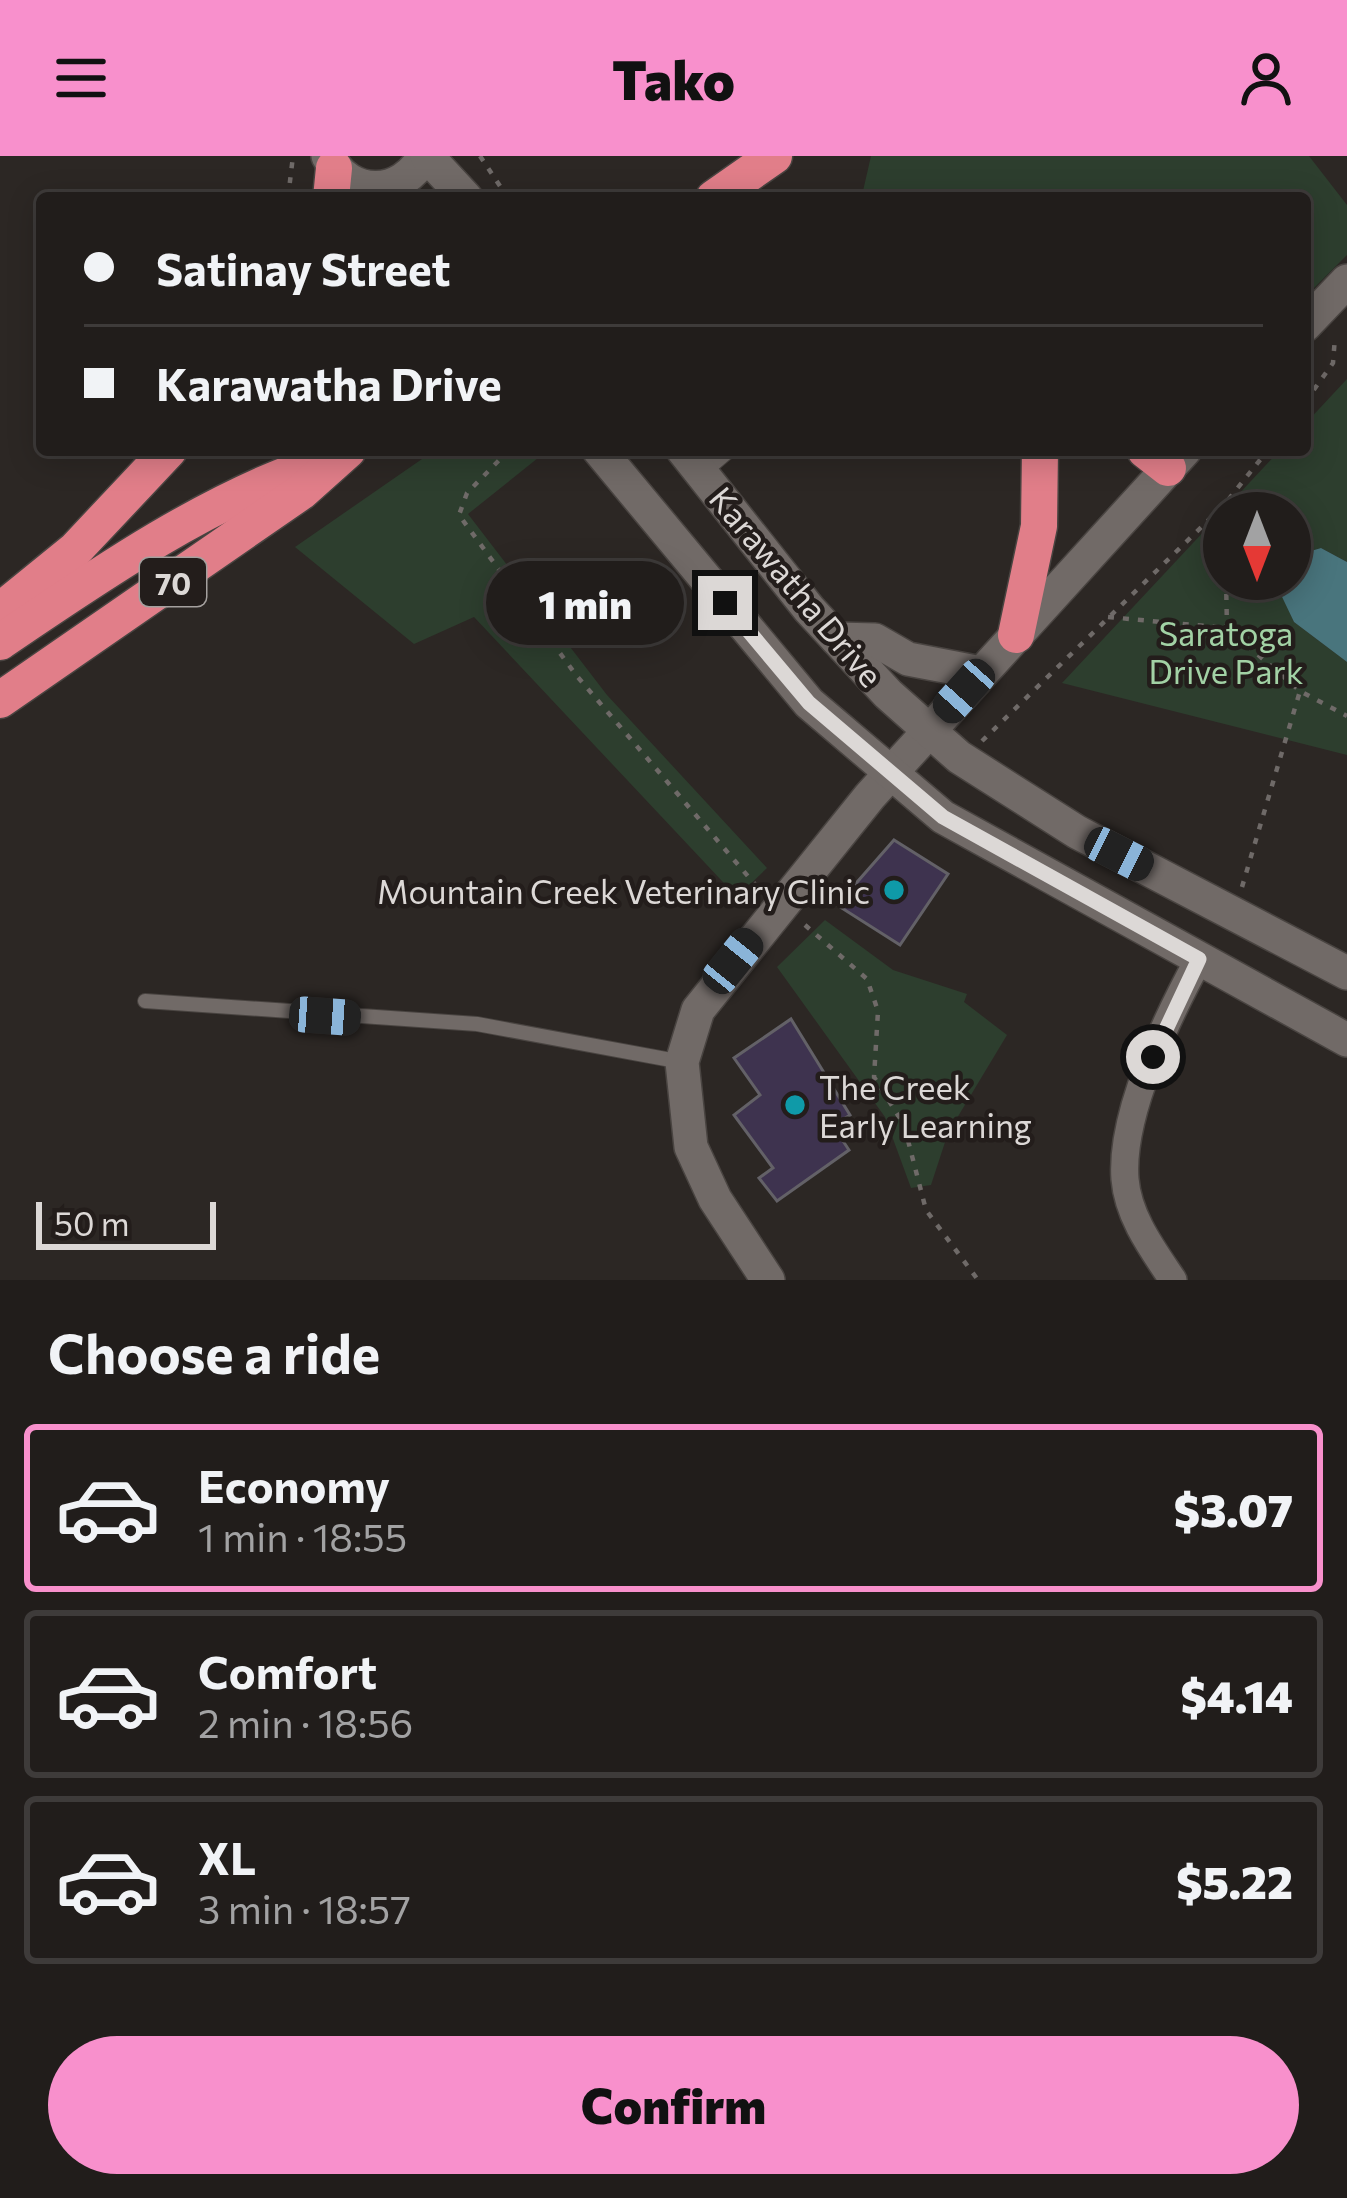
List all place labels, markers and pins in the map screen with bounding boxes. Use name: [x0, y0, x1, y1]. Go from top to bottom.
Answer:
place label: Mountain Creek Veterinary Clinic: [377, 870, 870, 911]
marker: Mountain Creek Veterinary Clinic: [881, 877, 907, 903]
place label: The Creek Early Learning: [819, 1066, 1032, 1145]
marker: The Creek Early Learning: [782, 1092, 808, 1118]

